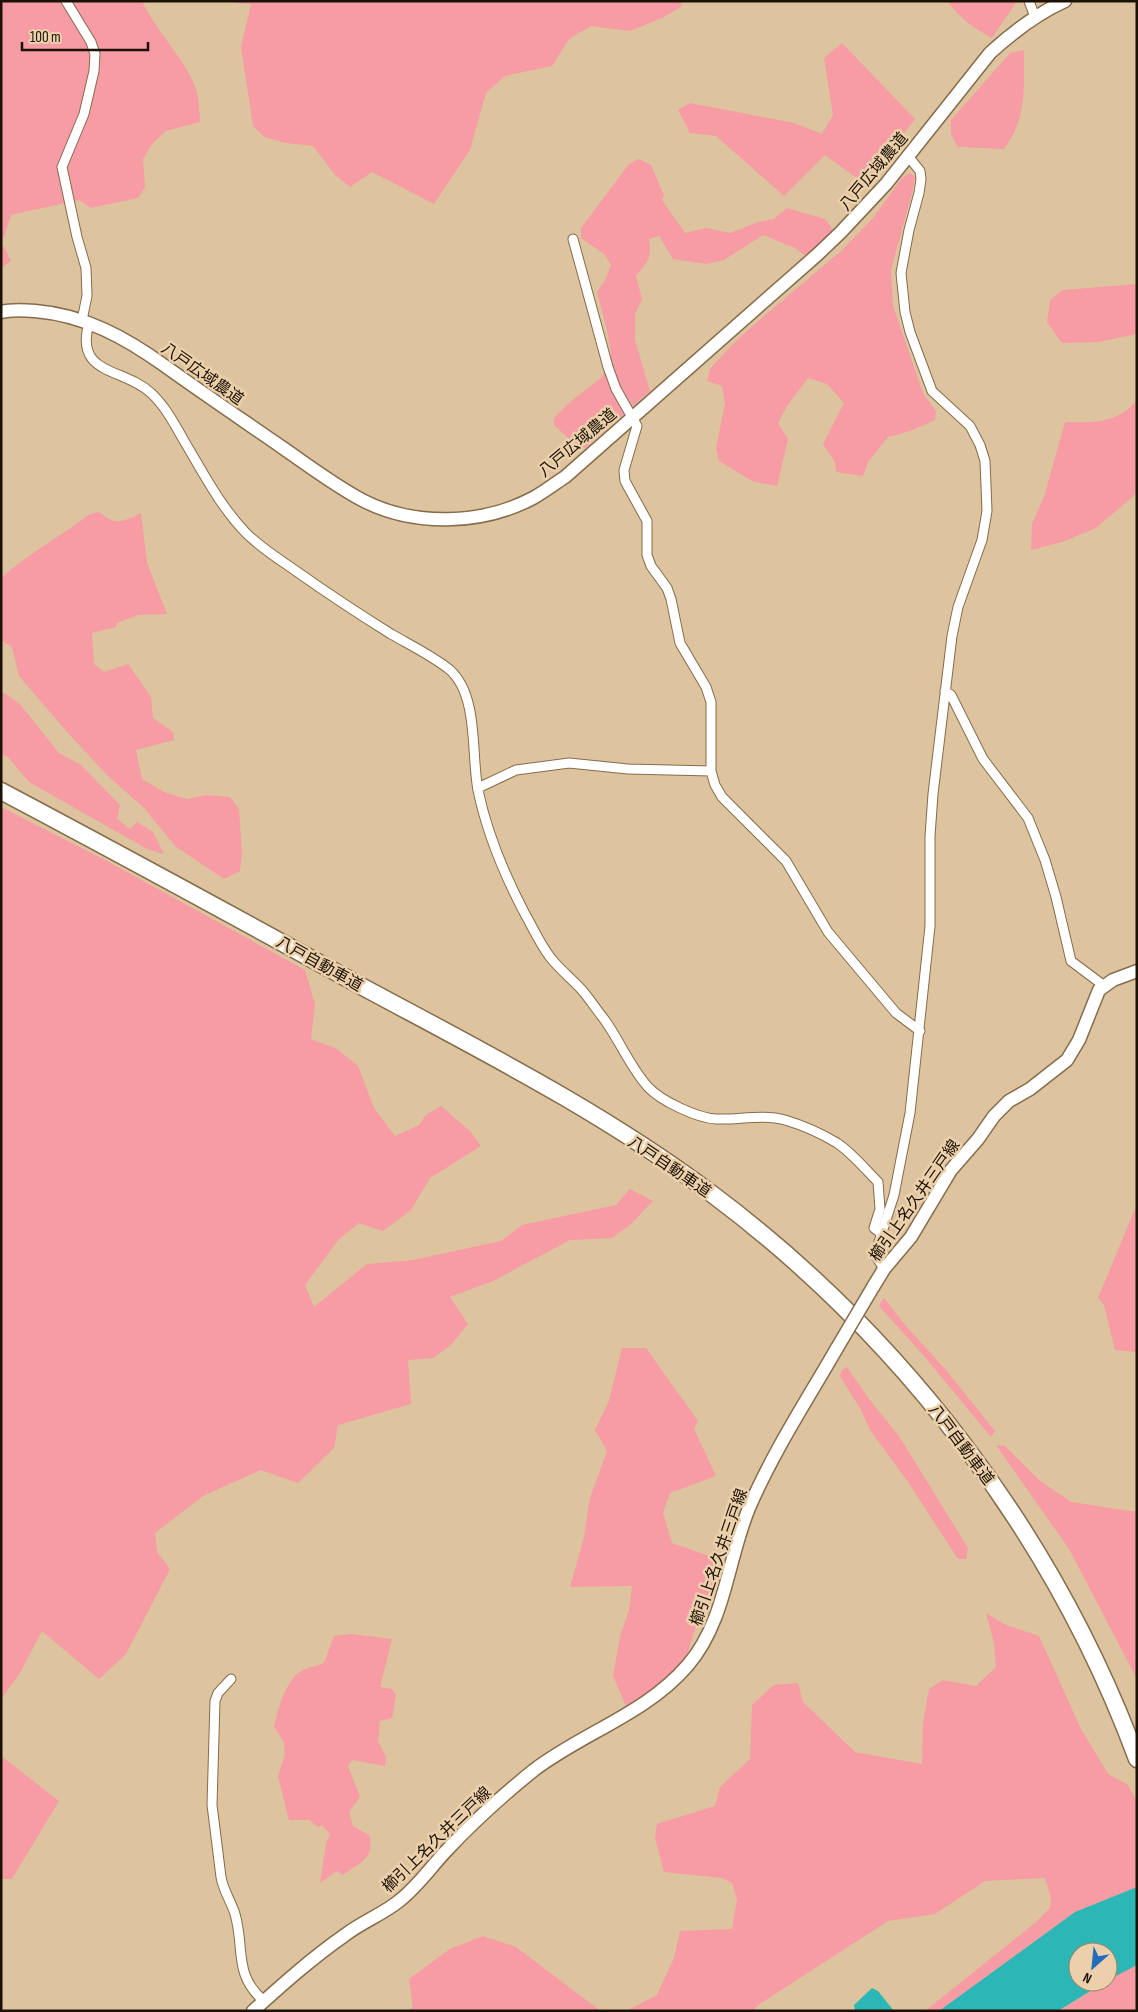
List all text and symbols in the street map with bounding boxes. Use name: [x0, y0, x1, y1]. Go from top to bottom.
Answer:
scale bar: [22, 20, 149, 52]
text: 100 m: [30, 28, 61, 47]
street label: 八戸広域農道: [836, 129, 912, 215]
street label: 八戸広域農道: [157, 339, 247, 410]
street label: 八戸広域農道: [535, 405, 621, 481]
street label: 八戸自動車道: [273, 933, 366, 996]
street label: 八戸自動車道: [624, 1133, 714, 1202]
street label: 櫛引上名久井三戸線: [866, 1136, 964, 1265]
street label: 八戸自動車道: [924, 1401, 997, 1489]
street label: 櫛引上名久井三戸線: [687, 1486, 752, 1629]
street label: 櫛引上名久井三戸線: [379, 1783, 495, 1897]
north arrow: [1068, 1942, 1118, 1992]
text: N: [1080, 1969, 1095, 1987]

